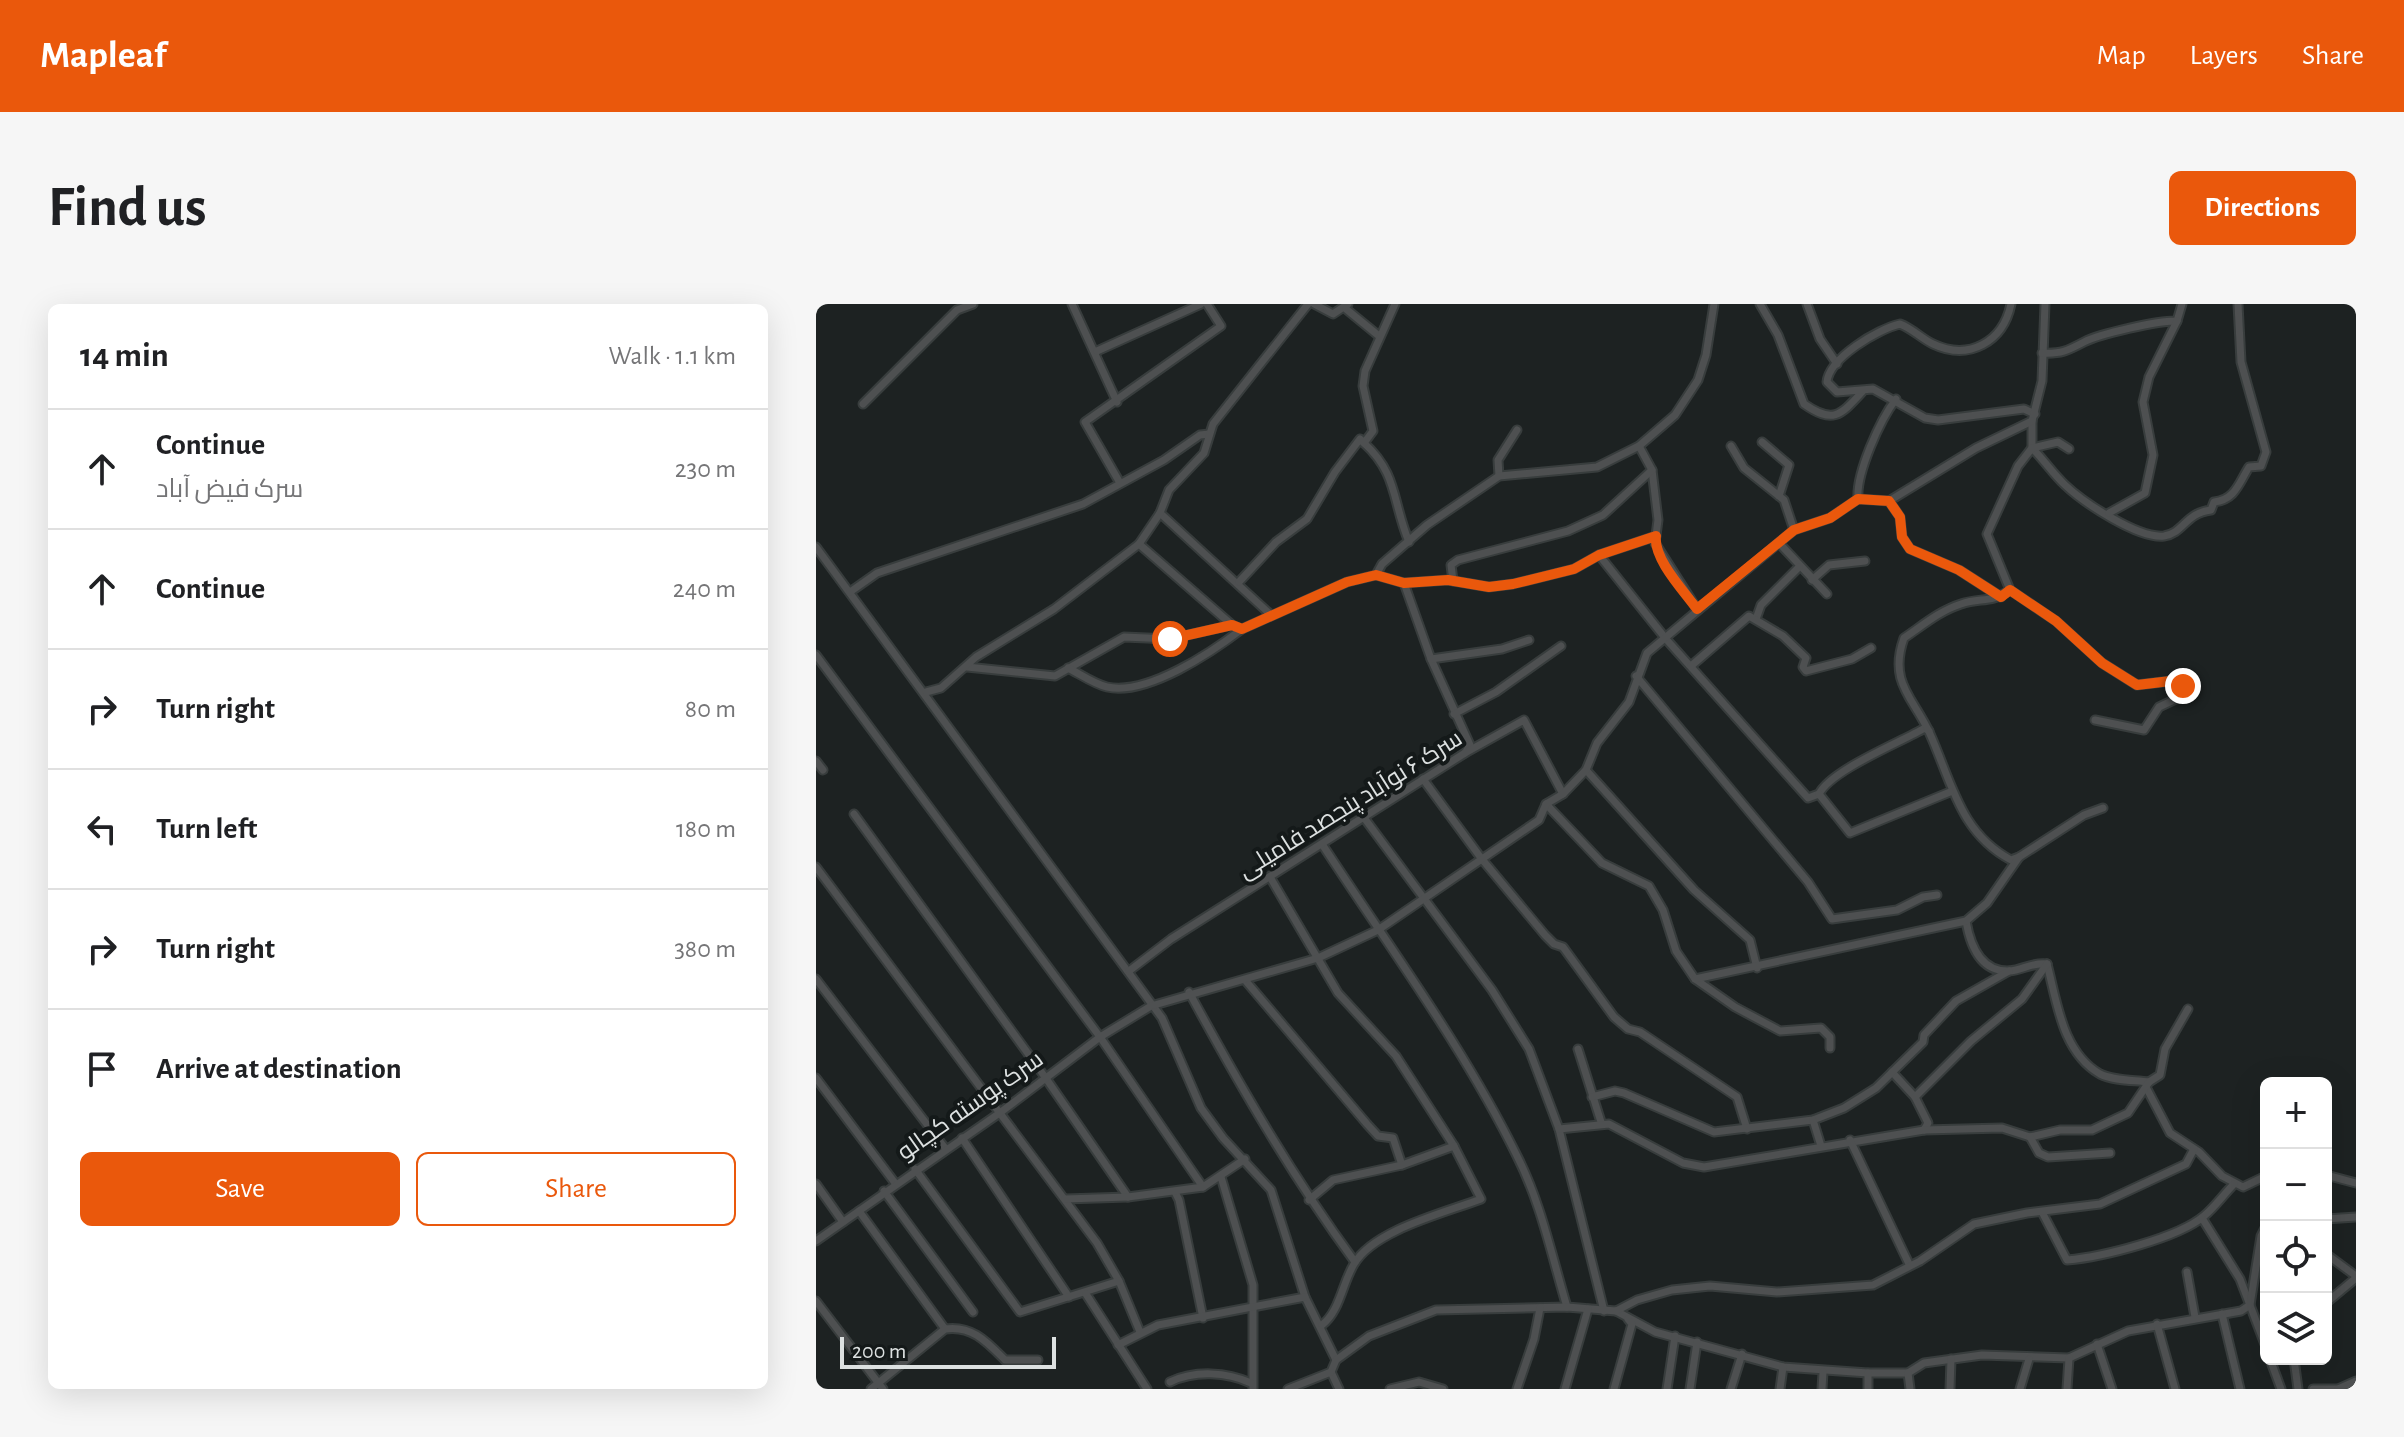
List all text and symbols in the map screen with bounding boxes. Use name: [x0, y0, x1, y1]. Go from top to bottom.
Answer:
text: Mapleaf: [40, 37, 166, 75]
text: Map: [2097, 42, 2146, 70]
text: Layers: [2190, 42, 2258, 70]
text: Share: [2302, 42, 2364, 70]
button: Directions: [2169, 171, 2356, 245]
text: Find us: [48, 180, 206, 236]
text: 14 min: [80, 339, 169, 373]
text: Walk · 1.1 km: [609, 343, 736, 369]
text: Continue: [156, 430, 265, 460]
icon: ahead: [80, 447, 124, 491]
text: 230 m: [675, 456, 736, 482]
text: سرک فيض آباد: [156, 476, 303, 502]
icon: ahead: [80, 567, 124, 611]
text: Continue: [156, 574, 265, 604]
text: 240 m: [673, 576, 736, 602]
route start: [1152, 621, 1188, 657]
route end: [2165, 668, 2201, 704]
icon: right: [80, 687, 124, 731]
text: Turn right: [156, 694, 275, 724]
text: 80 m: [685, 696, 736, 722]
street label: سرک ۶ نوآباد پنجصد فامیلی: [1233, 724, 1468, 886]
icon: left: [80, 807, 124, 851]
text: Turn left: [156, 814, 257, 844]
text: 180 m: [676, 816, 736, 842]
icon: right: [80, 927, 124, 971]
text: Turn right: [156, 934, 275, 964]
text: 380 m: [674, 936, 736, 962]
icon: arrive: [80, 1047, 124, 1091]
street label: سرک پوسته کچالو: [893, 1047, 1049, 1167]
text: Arrive at destination: [156, 1054, 402, 1084]
map controls: [2260, 1077, 2332, 1365]
button: +: [2260, 1077, 2332, 1149]
button: −: [2260, 1149, 2332, 1221]
button: Save: [80, 1152, 400, 1226]
button: Share: [416, 1152, 736, 1226]
button: locate: [2260, 1221, 2332, 1293]
button: layers: [2260, 1293, 2332, 1365]
scale bar: [840, 1333, 1056, 1369]
text: 200 m: [852, 1340, 906, 1362]

